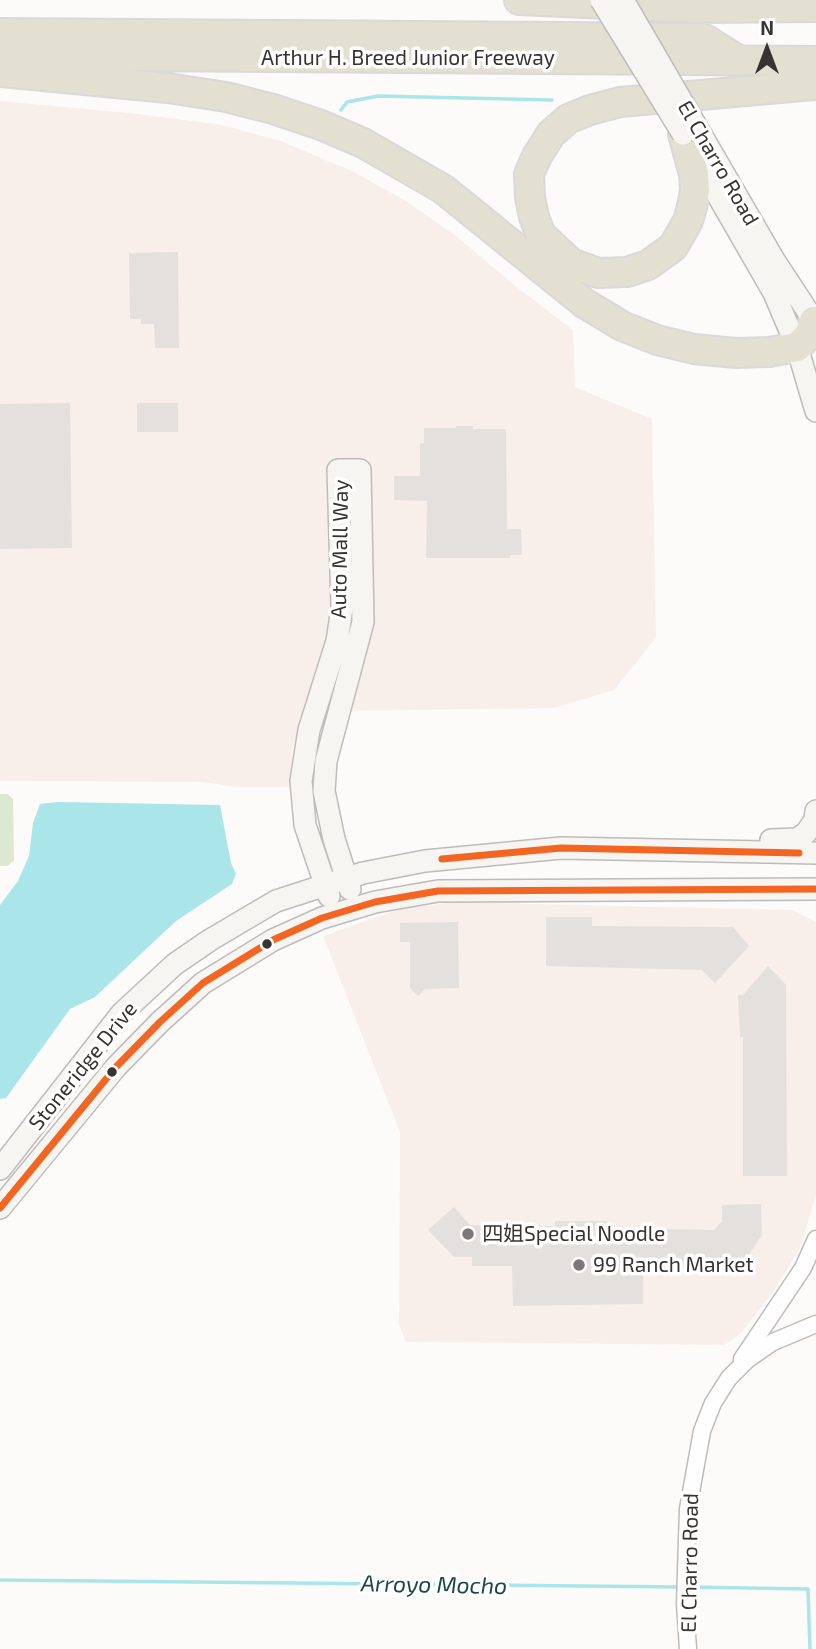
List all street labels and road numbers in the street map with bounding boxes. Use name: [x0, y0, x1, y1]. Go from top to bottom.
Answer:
street label: Arthur H. Breed Junior Freeway: [261, 45, 555, 71]
street label: El Charro Road: [672, 96, 764, 230]
street label: Auto Mall Way: [326, 479, 354, 619]
street label: Stoneridge Drive: [23, 997, 143, 1135]
street label: El Charro Road: [676, 1493, 704, 1633]

